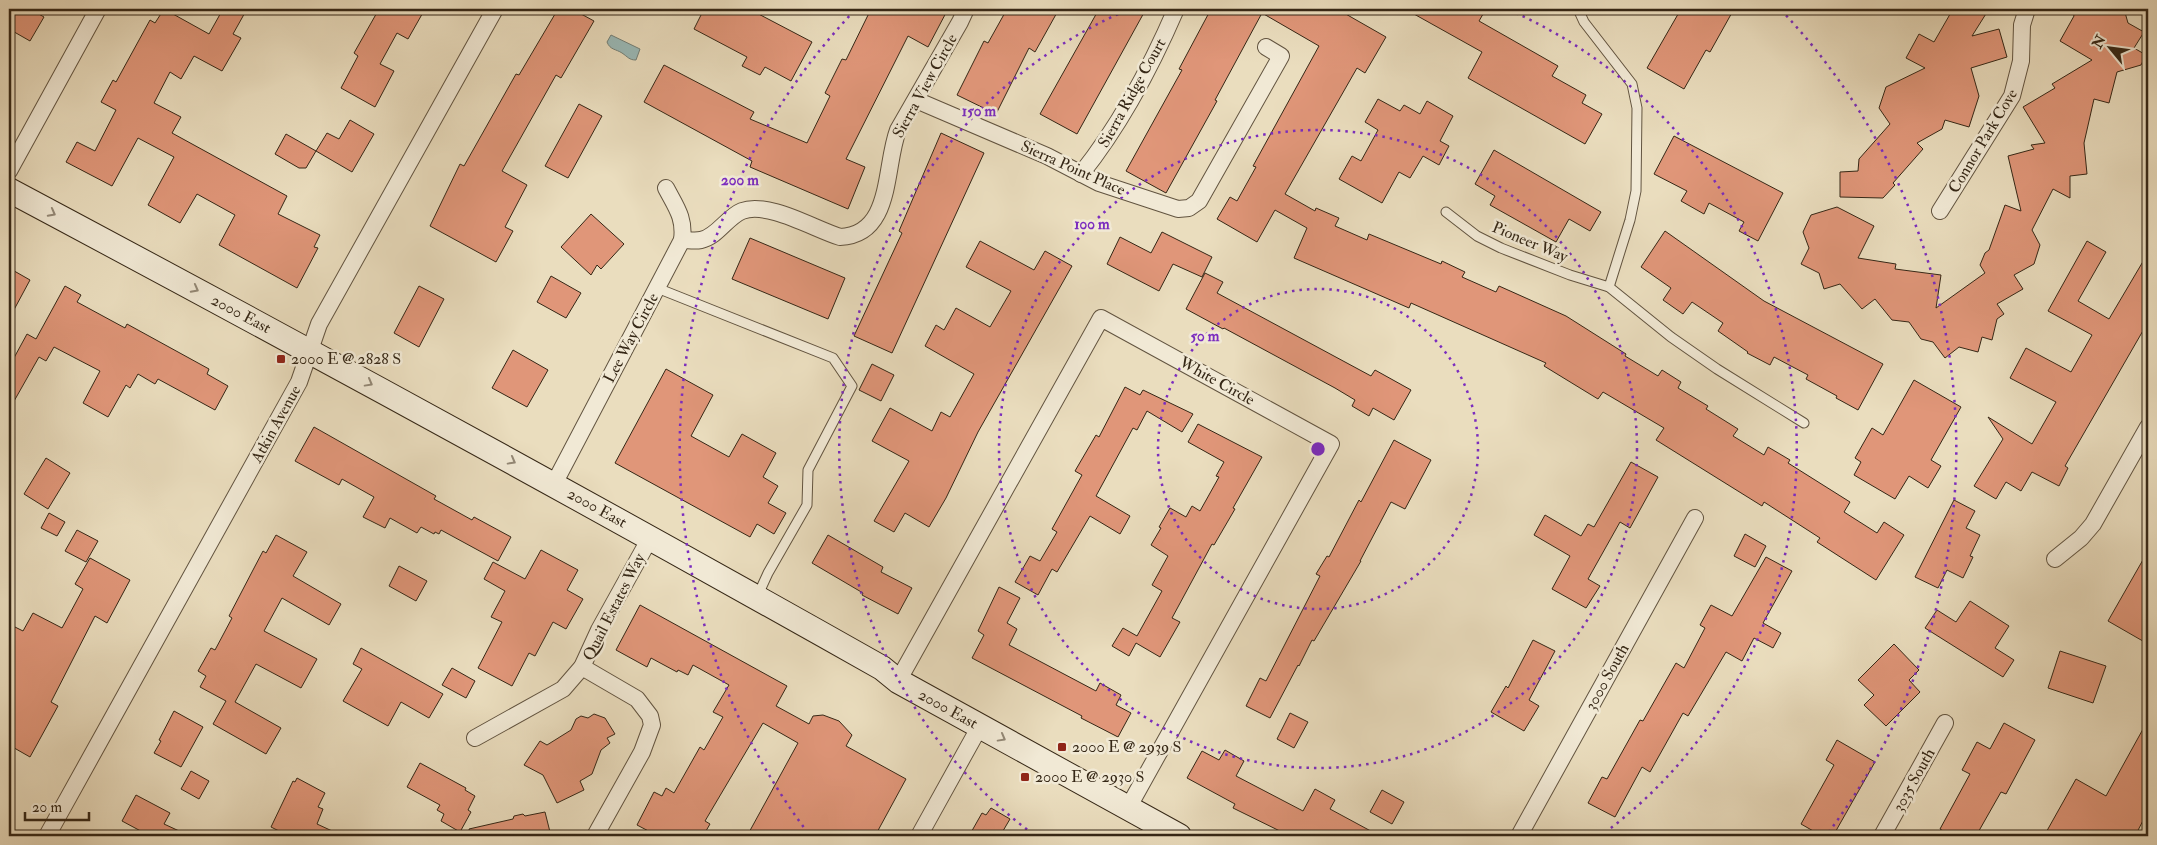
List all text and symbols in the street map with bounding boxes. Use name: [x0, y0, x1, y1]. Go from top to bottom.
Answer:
north arrow: [2084, 22, 2134, 72]
street label: Sierra View Circle: [888, 30, 962, 142]
text: N: [2088, 32, 2110, 52]
street label: Sierra Ridge Court: [1094, 35, 1170, 151]
street label: Connor Park Cove: [1944, 85, 2022, 197]
text: 150 m: [962, 102, 996, 121]
street label: Sierra Point Place: [1018, 136, 1129, 200]
text: 200 m: [721, 171, 759, 190]
one-way arrow: [47, 207, 56, 217]
text: 100 m: [1074, 215, 1110, 234]
street label: Pioneer Way: [1489, 217, 1572, 267]
one-way arrow: [190, 283, 199, 293]
street label: Lee Way Circle: [599, 289, 663, 386]
street label: 2000 East: [208, 290, 274, 338]
text: 50 m: [1191, 327, 1220, 346]
place label: 2000 E @ 2828 S: [291, 349, 401, 369]
street label: White Circle: [1175, 352, 1258, 410]
marker: 2000 E @ 2828 S: [275, 353, 287, 365]
one-way arrow: [364, 377, 373, 387]
street label: Atkin Avenue: [246, 382, 306, 467]
centre of rings: [1309, 440, 1327, 458]
one-way arrow: [506, 455, 515, 465]
street label: 2000 East: [564, 484, 630, 532]
street label: Quail Estates Way: [578, 549, 650, 664]
street label: 3000 South: [1581, 640, 1634, 714]
street label: 2000 East: [915, 685, 981, 733]
one-way arrow: [997, 732, 1006, 742]
place label: 2000 E @ 2939 S: [1072, 737, 1182, 757]
marker: 2000 E @ 2939 S: [1056, 741, 1068, 753]
street label: 3035 South: [1888, 744, 1940, 815]
place label: 2000 E @ 2930 S: [1035, 767, 1145, 787]
marker: 2000 E @ 2930 S: [1019, 771, 1031, 783]
scale bar: [25, 790, 89, 822]
text: 20 m: [32, 798, 62, 817]

